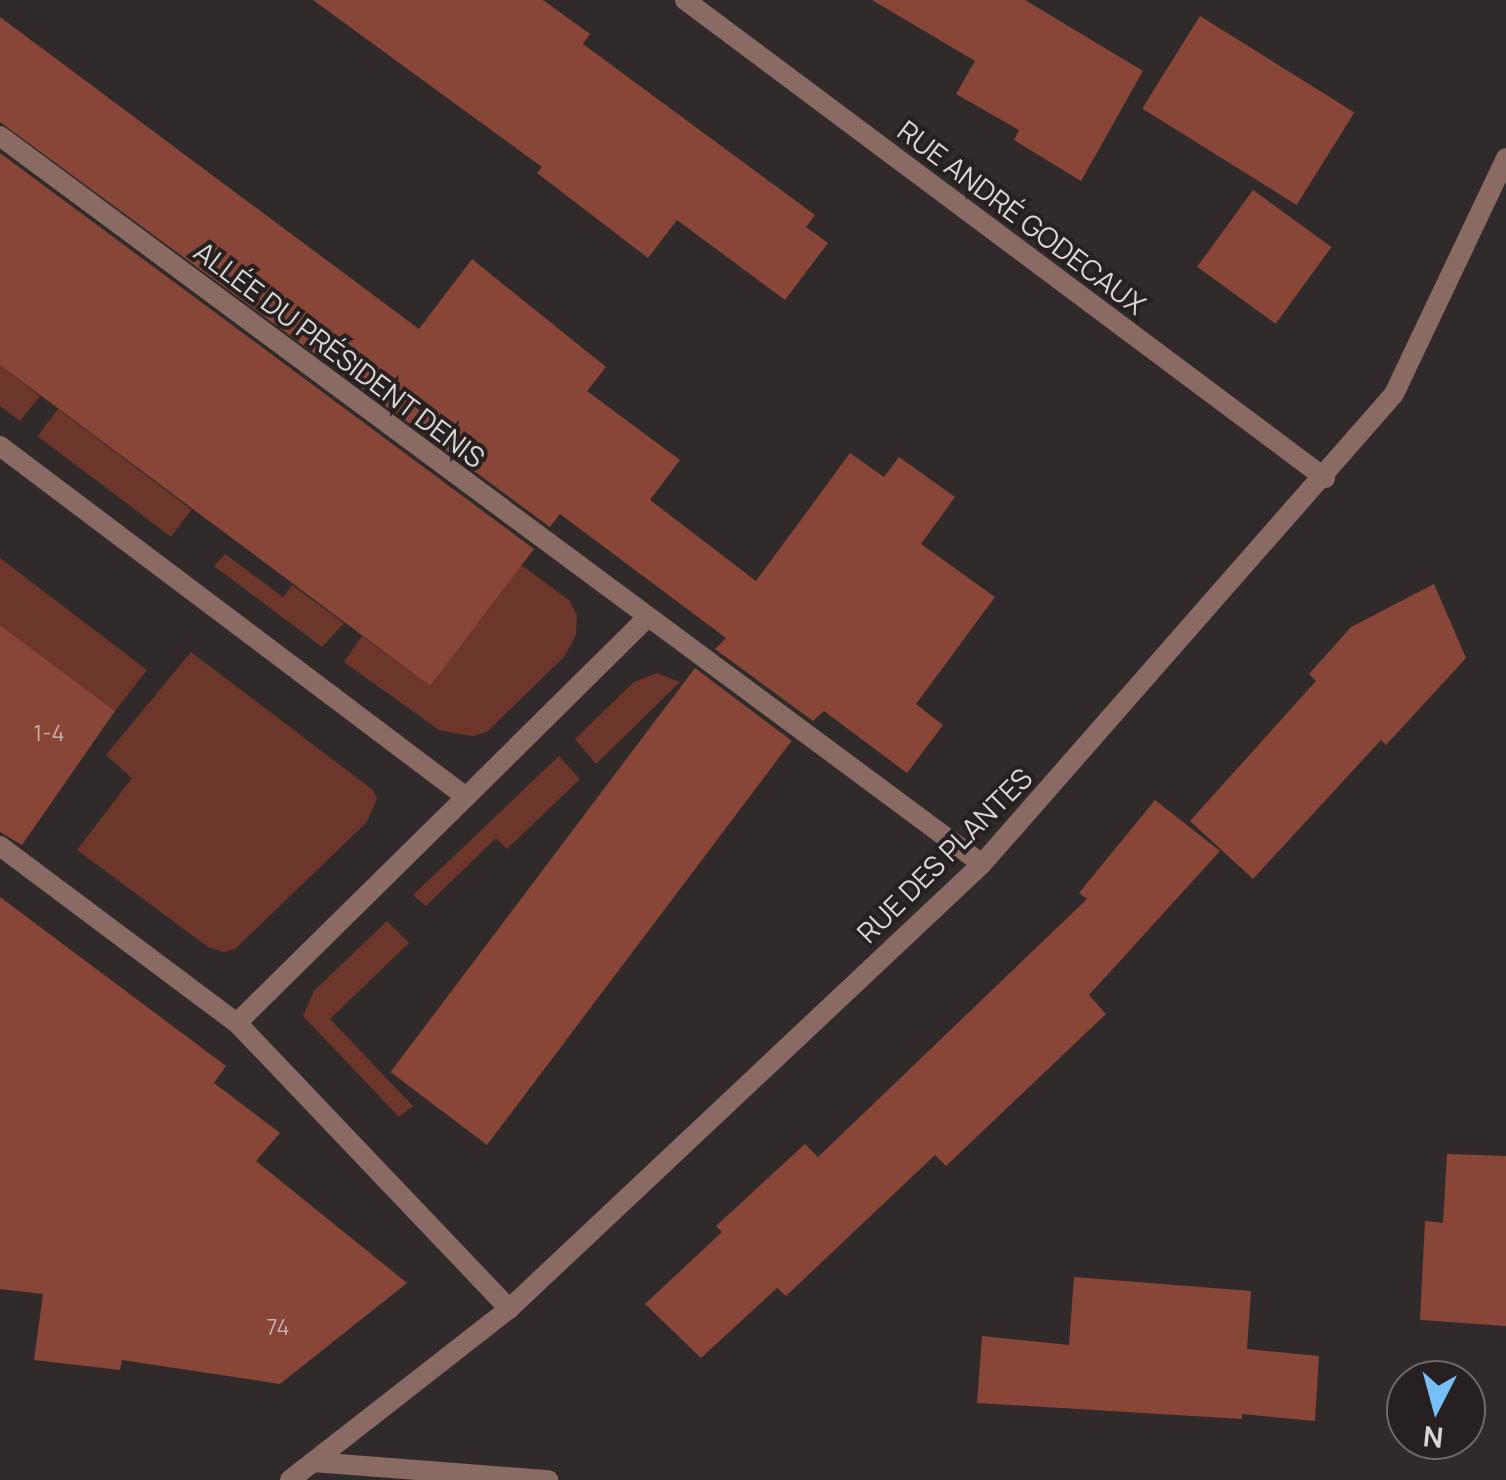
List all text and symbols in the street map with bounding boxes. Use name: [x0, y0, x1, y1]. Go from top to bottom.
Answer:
street label: RUE ANDRÉ GODECAUX: [892, 113, 1152, 321]
street label: ALLÉE DU PRÉSIDENT DENIS: [188, 234, 492, 474]
house number: 1-4: [34, 721, 64, 747]
street label: RUE DES PLANTES: [850, 761, 1038, 949]
house number: 74: [266, 1315, 290, 1341]
north arrow: [1386, 1360, 1486, 1460]
text: N: [1421, 1418, 1445, 1458]

